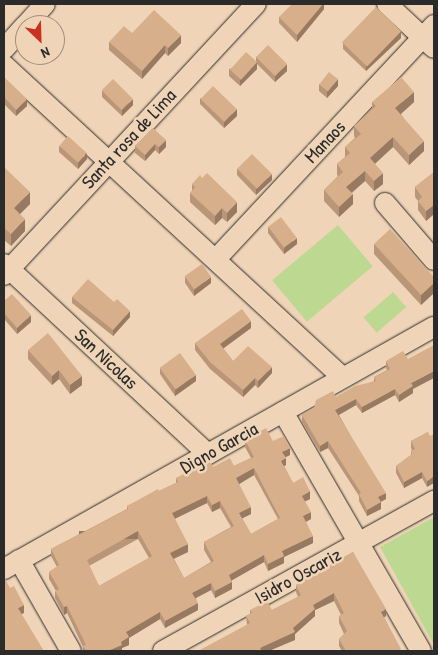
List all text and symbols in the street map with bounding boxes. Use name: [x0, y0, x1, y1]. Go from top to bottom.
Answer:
north arrow: [15, 15, 65, 65]
text: N: [39, 43, 53, 63]
street label: Santa rosa de Lima: [77, 84, 181, 194]
street label: Manaos: [300, 116, 350, 168]
street label: San Nicolas: [70, 324, 142, 394]
street label: Digno Garcia: [176, 417, 262, 479]
street label: Isidro Oscariz: [251, 543, 345, 609]

